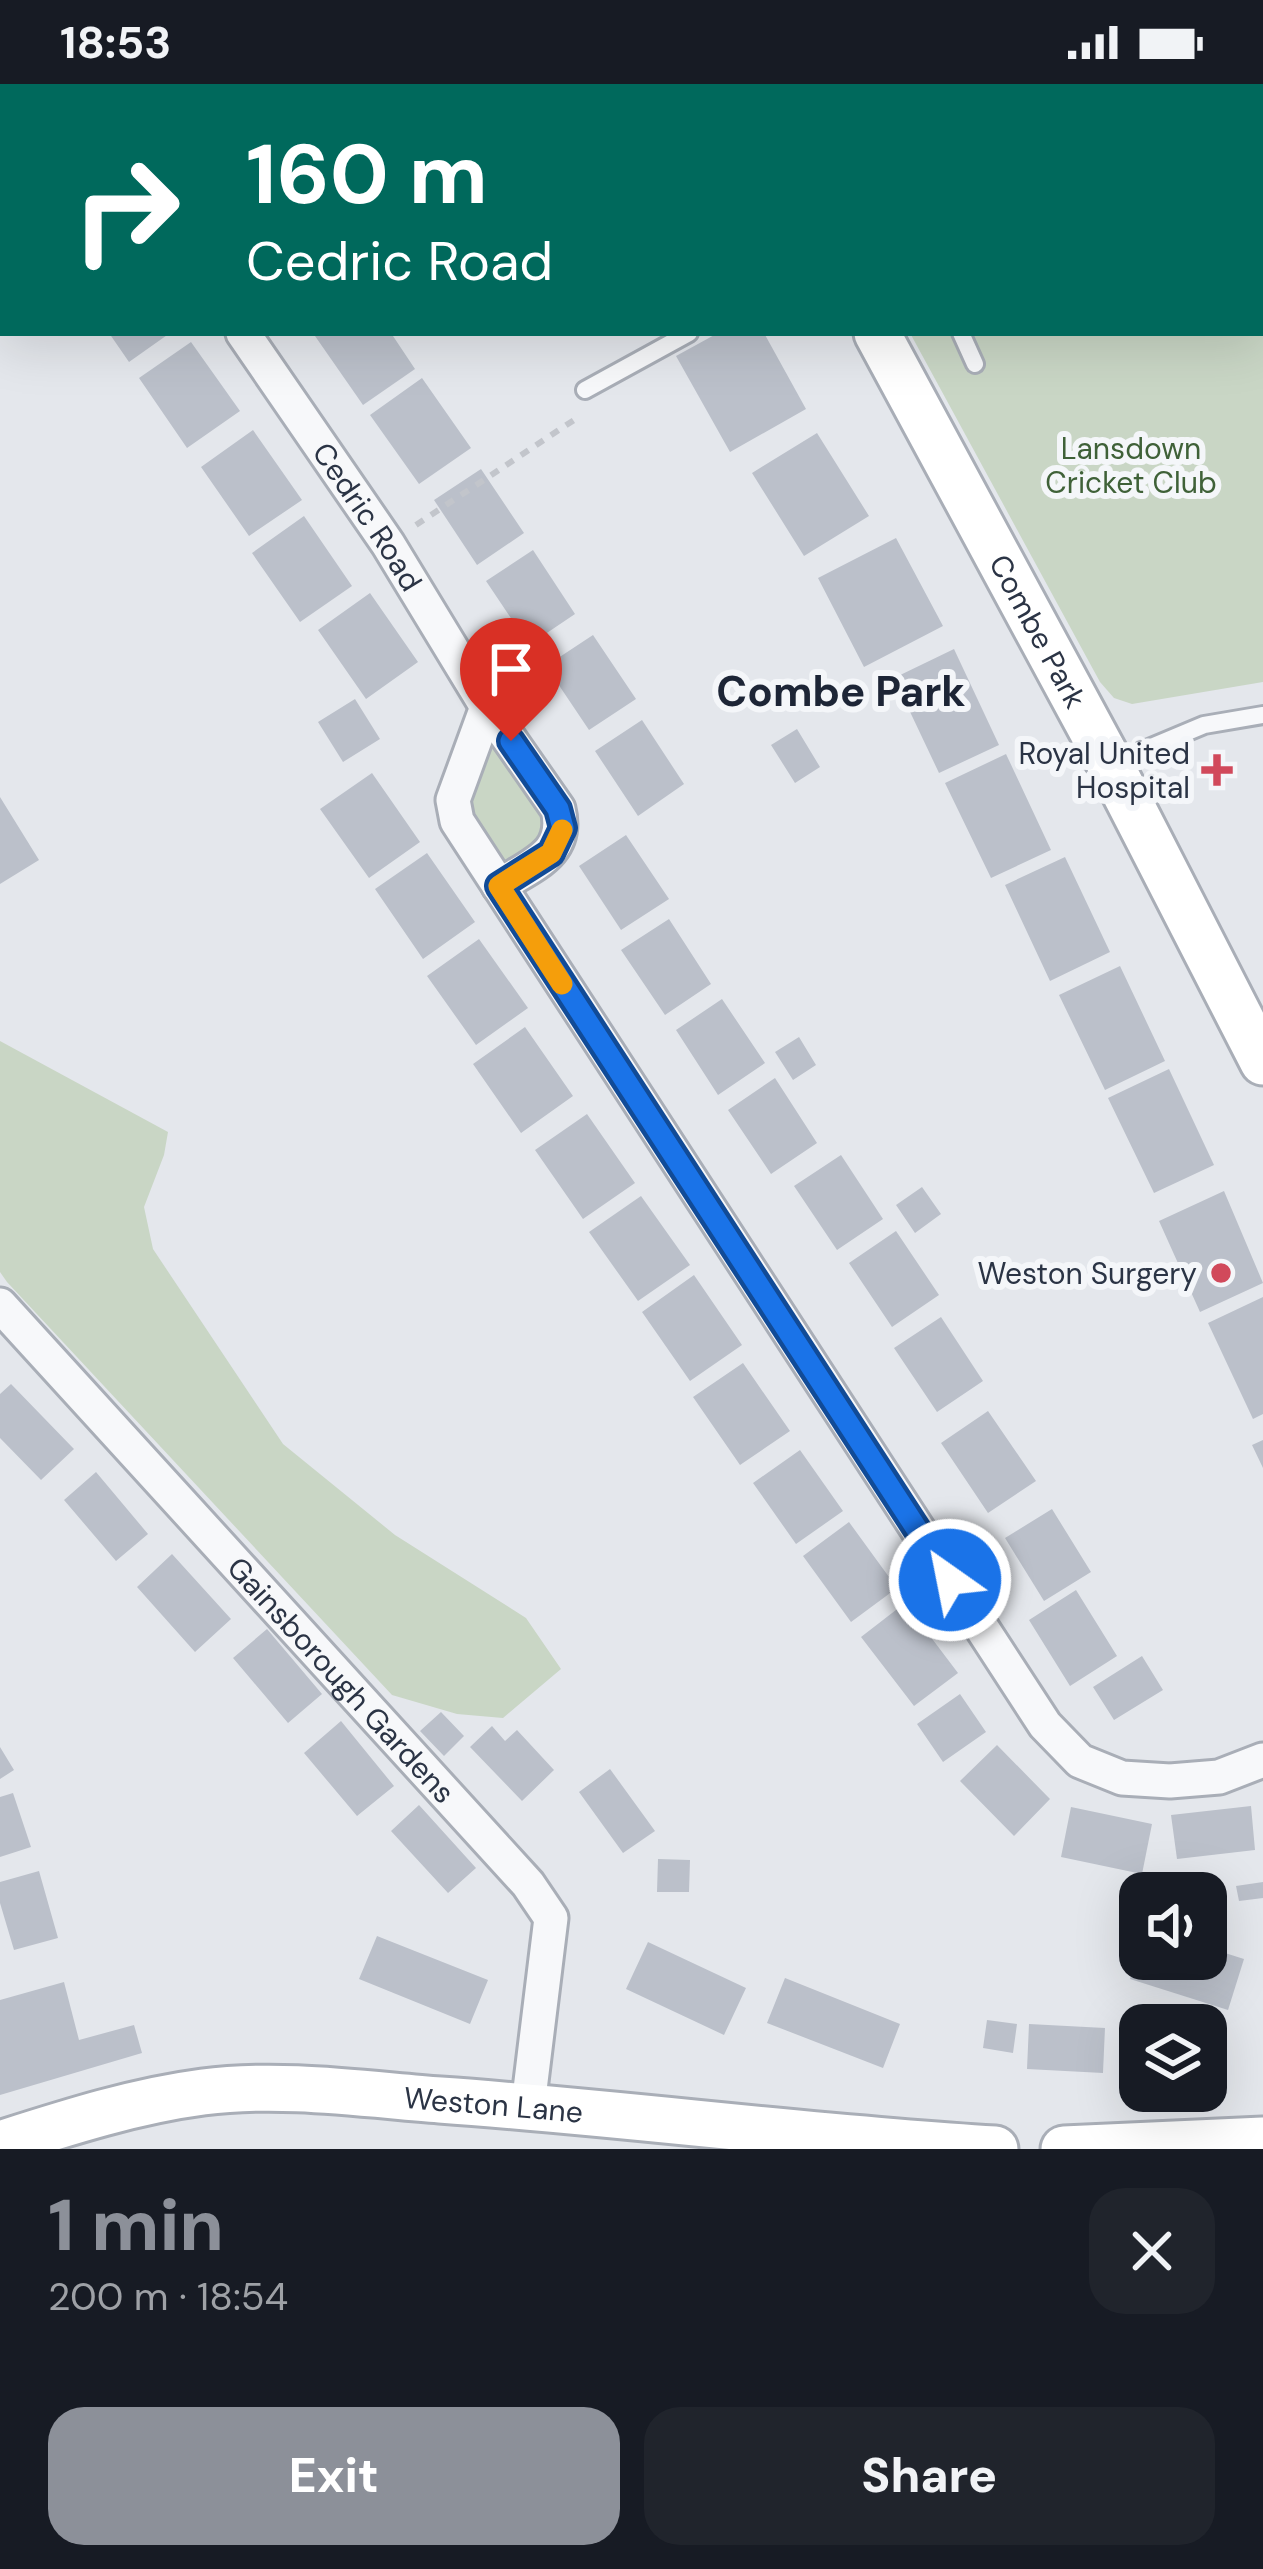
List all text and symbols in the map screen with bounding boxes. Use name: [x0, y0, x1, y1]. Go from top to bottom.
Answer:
text: 18:53: [60, 13, 171, 72]
text: 160 m: [246, 120, 488, 229]
icon: right: [48, 132, 204, 288]
text: Cedric Road: [246, 226, 553, 297]
park label: Lansdown Cricket Club: [1045, 429, 1217, 502]
street label: Cedric Road: [304, 435, 431, 598]
street label: Combe Park: [981, 548, 1096, 715]
pin: [460, 618, 562, 741]
icon: arrive: [478, 636, 544, 702]
district label: Combe Park: [716, 664, 966, 719]
place label: Royal United Hospital: [1018, 734, 1190, 807]
marker: Royal United Hospital: [1201, 754, 1233, 786]
place label: Weston Surgery: [977, 1254, 1197, 1293]
marker: Weston Surgery: [1208, 1260, 1234, 1286]
position arrow: [887, 1517, 1013, 1643]
street label: Gainsborough Gardens: [219, 1548, 464, 1811]
map controls: [1119, 1872, 1227, 2112]
button: sound: [1119, 1872, 1227, 1980]
button: layers: [1119, 2004, 1227, 2112]
street label: Weston Lane: [402, 2077, 585, 2131]
text: 1 min: [48, 2179, 224, 2272]
button: close: [1089, 2188, 1215, 2314]
text: 200 m · 18:54: [48, 2271, 288, 2322]
button: Exit: [48, 2407, 620, 2545]
button: Share: [644, 2407, 1215, 2545]

